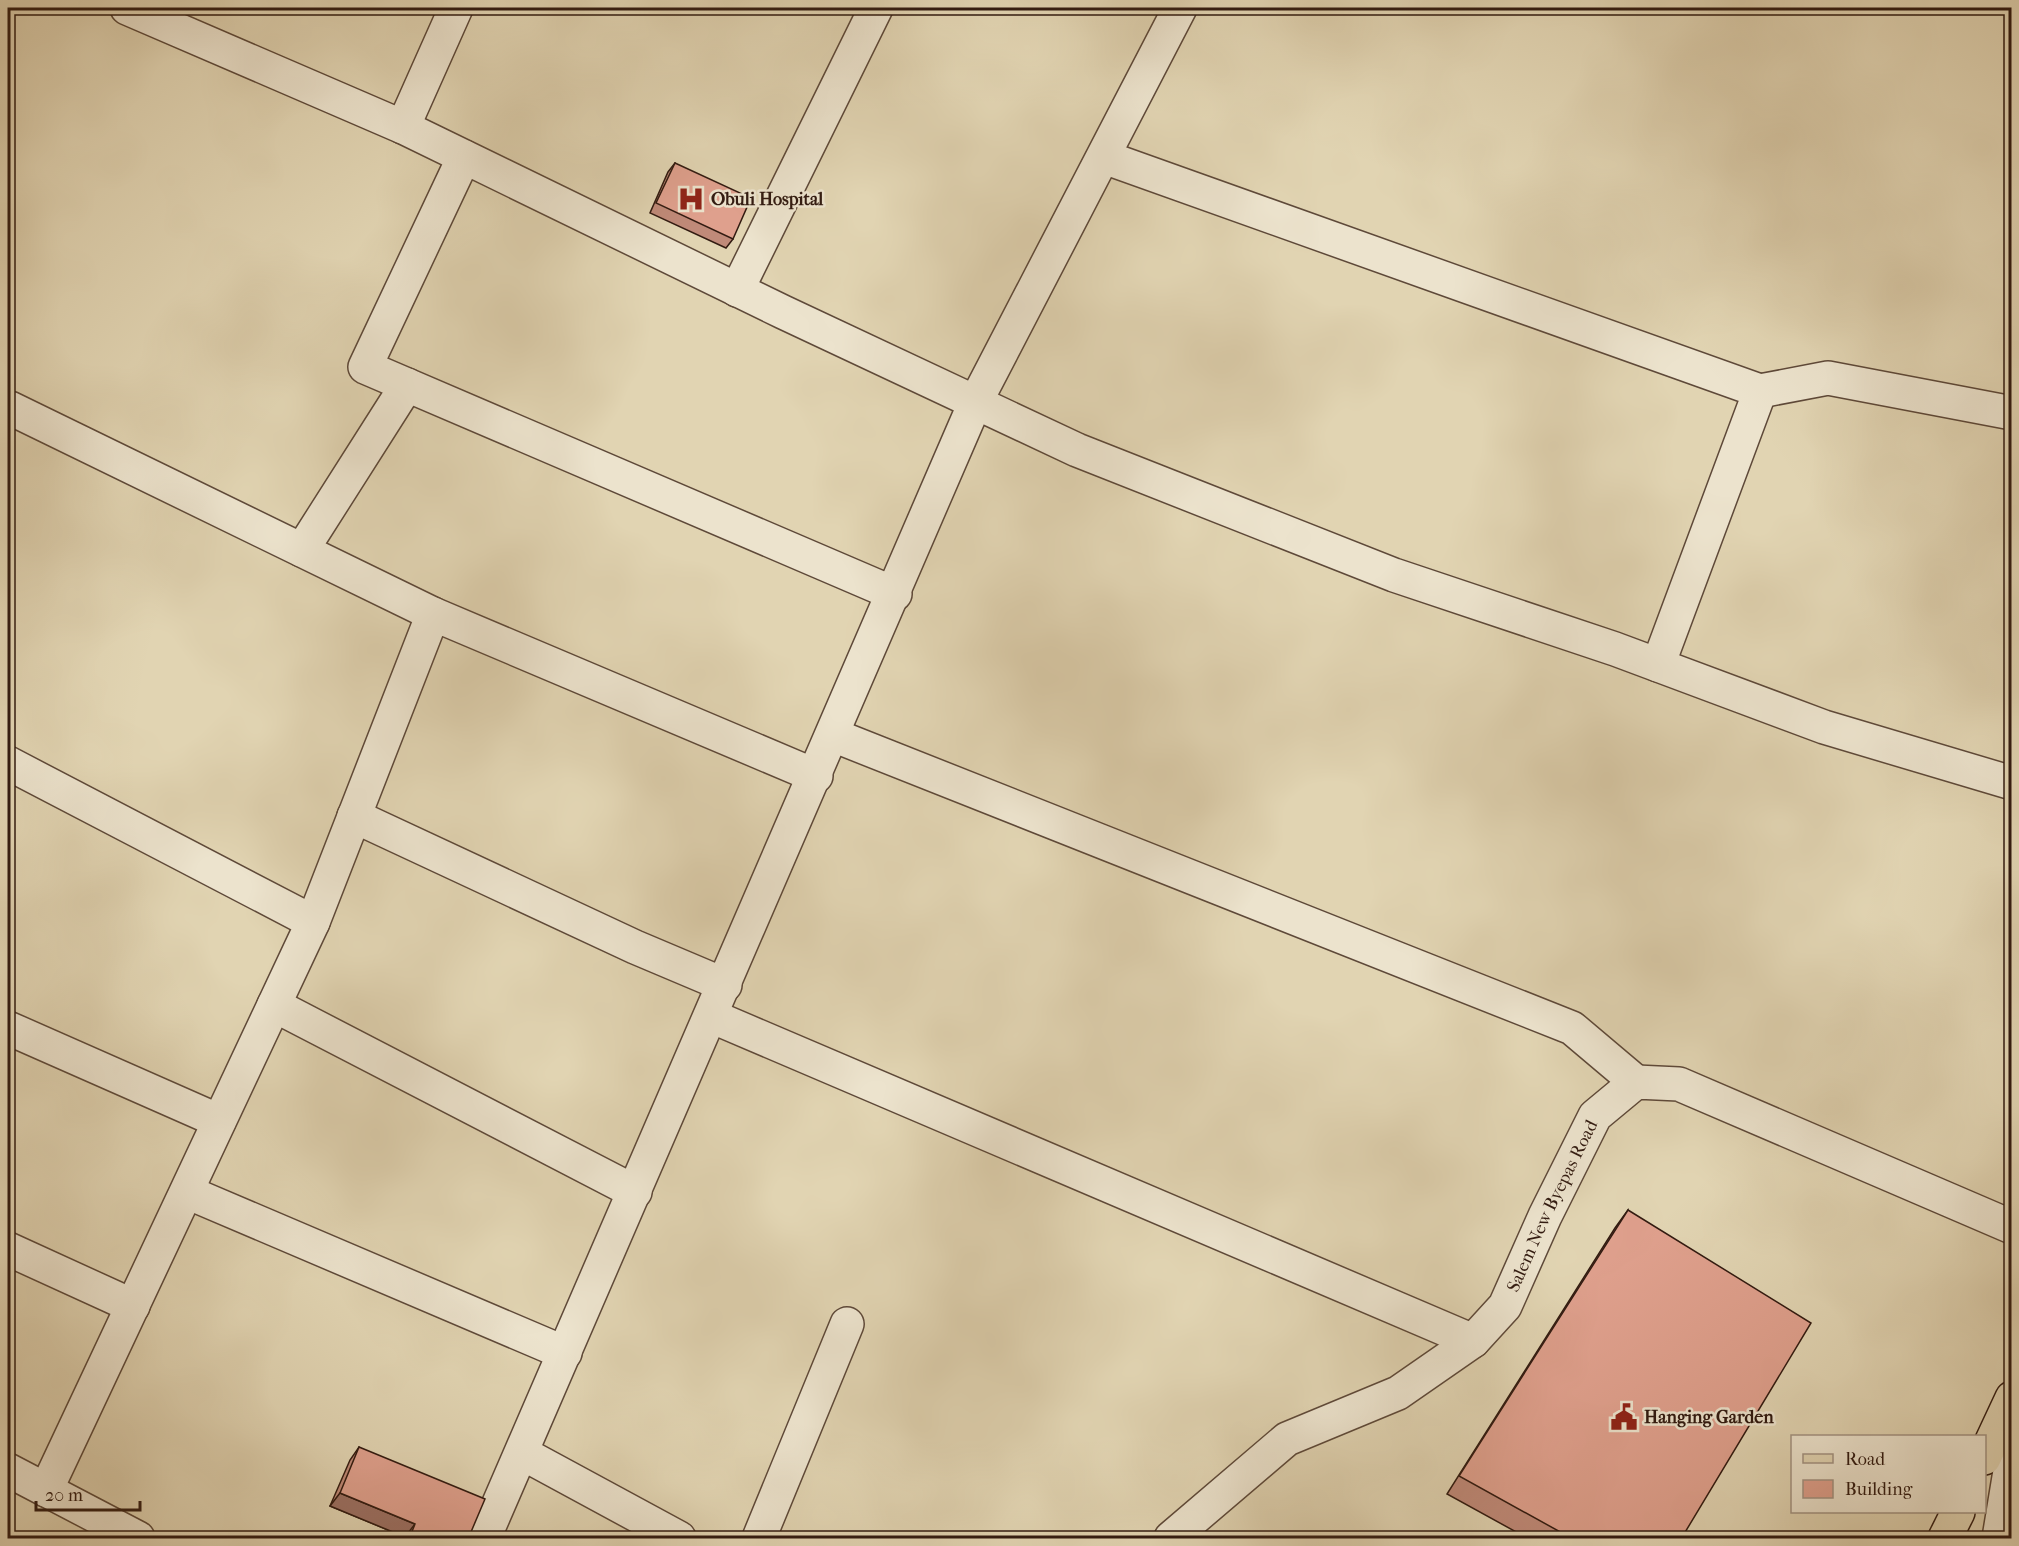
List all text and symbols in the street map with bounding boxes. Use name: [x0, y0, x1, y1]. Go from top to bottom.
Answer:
hospital icon: Obuli Hospital: [676, 184, 706, 214]
place label: Obuli Hospital: [711, 189, 824, 210]
street label: Salem New Byepas Road: [1502, 1116, 1602, 1295]
public building icon: Hanging Garden: [1609, 1402, 1639, 1432]
place label: Hanging Garden: [1644, 1407, 1774, 1428]
legend: [1791, 1435, 1986, 1513]
text: Road: [1845, 1449, 1885, 1470]
scale bar: [36, 1474, 140, 1512]
text: Building: [1845, 1479, 1913, 1500]
text: 20 m: [45, 1485, 83, 1506]

